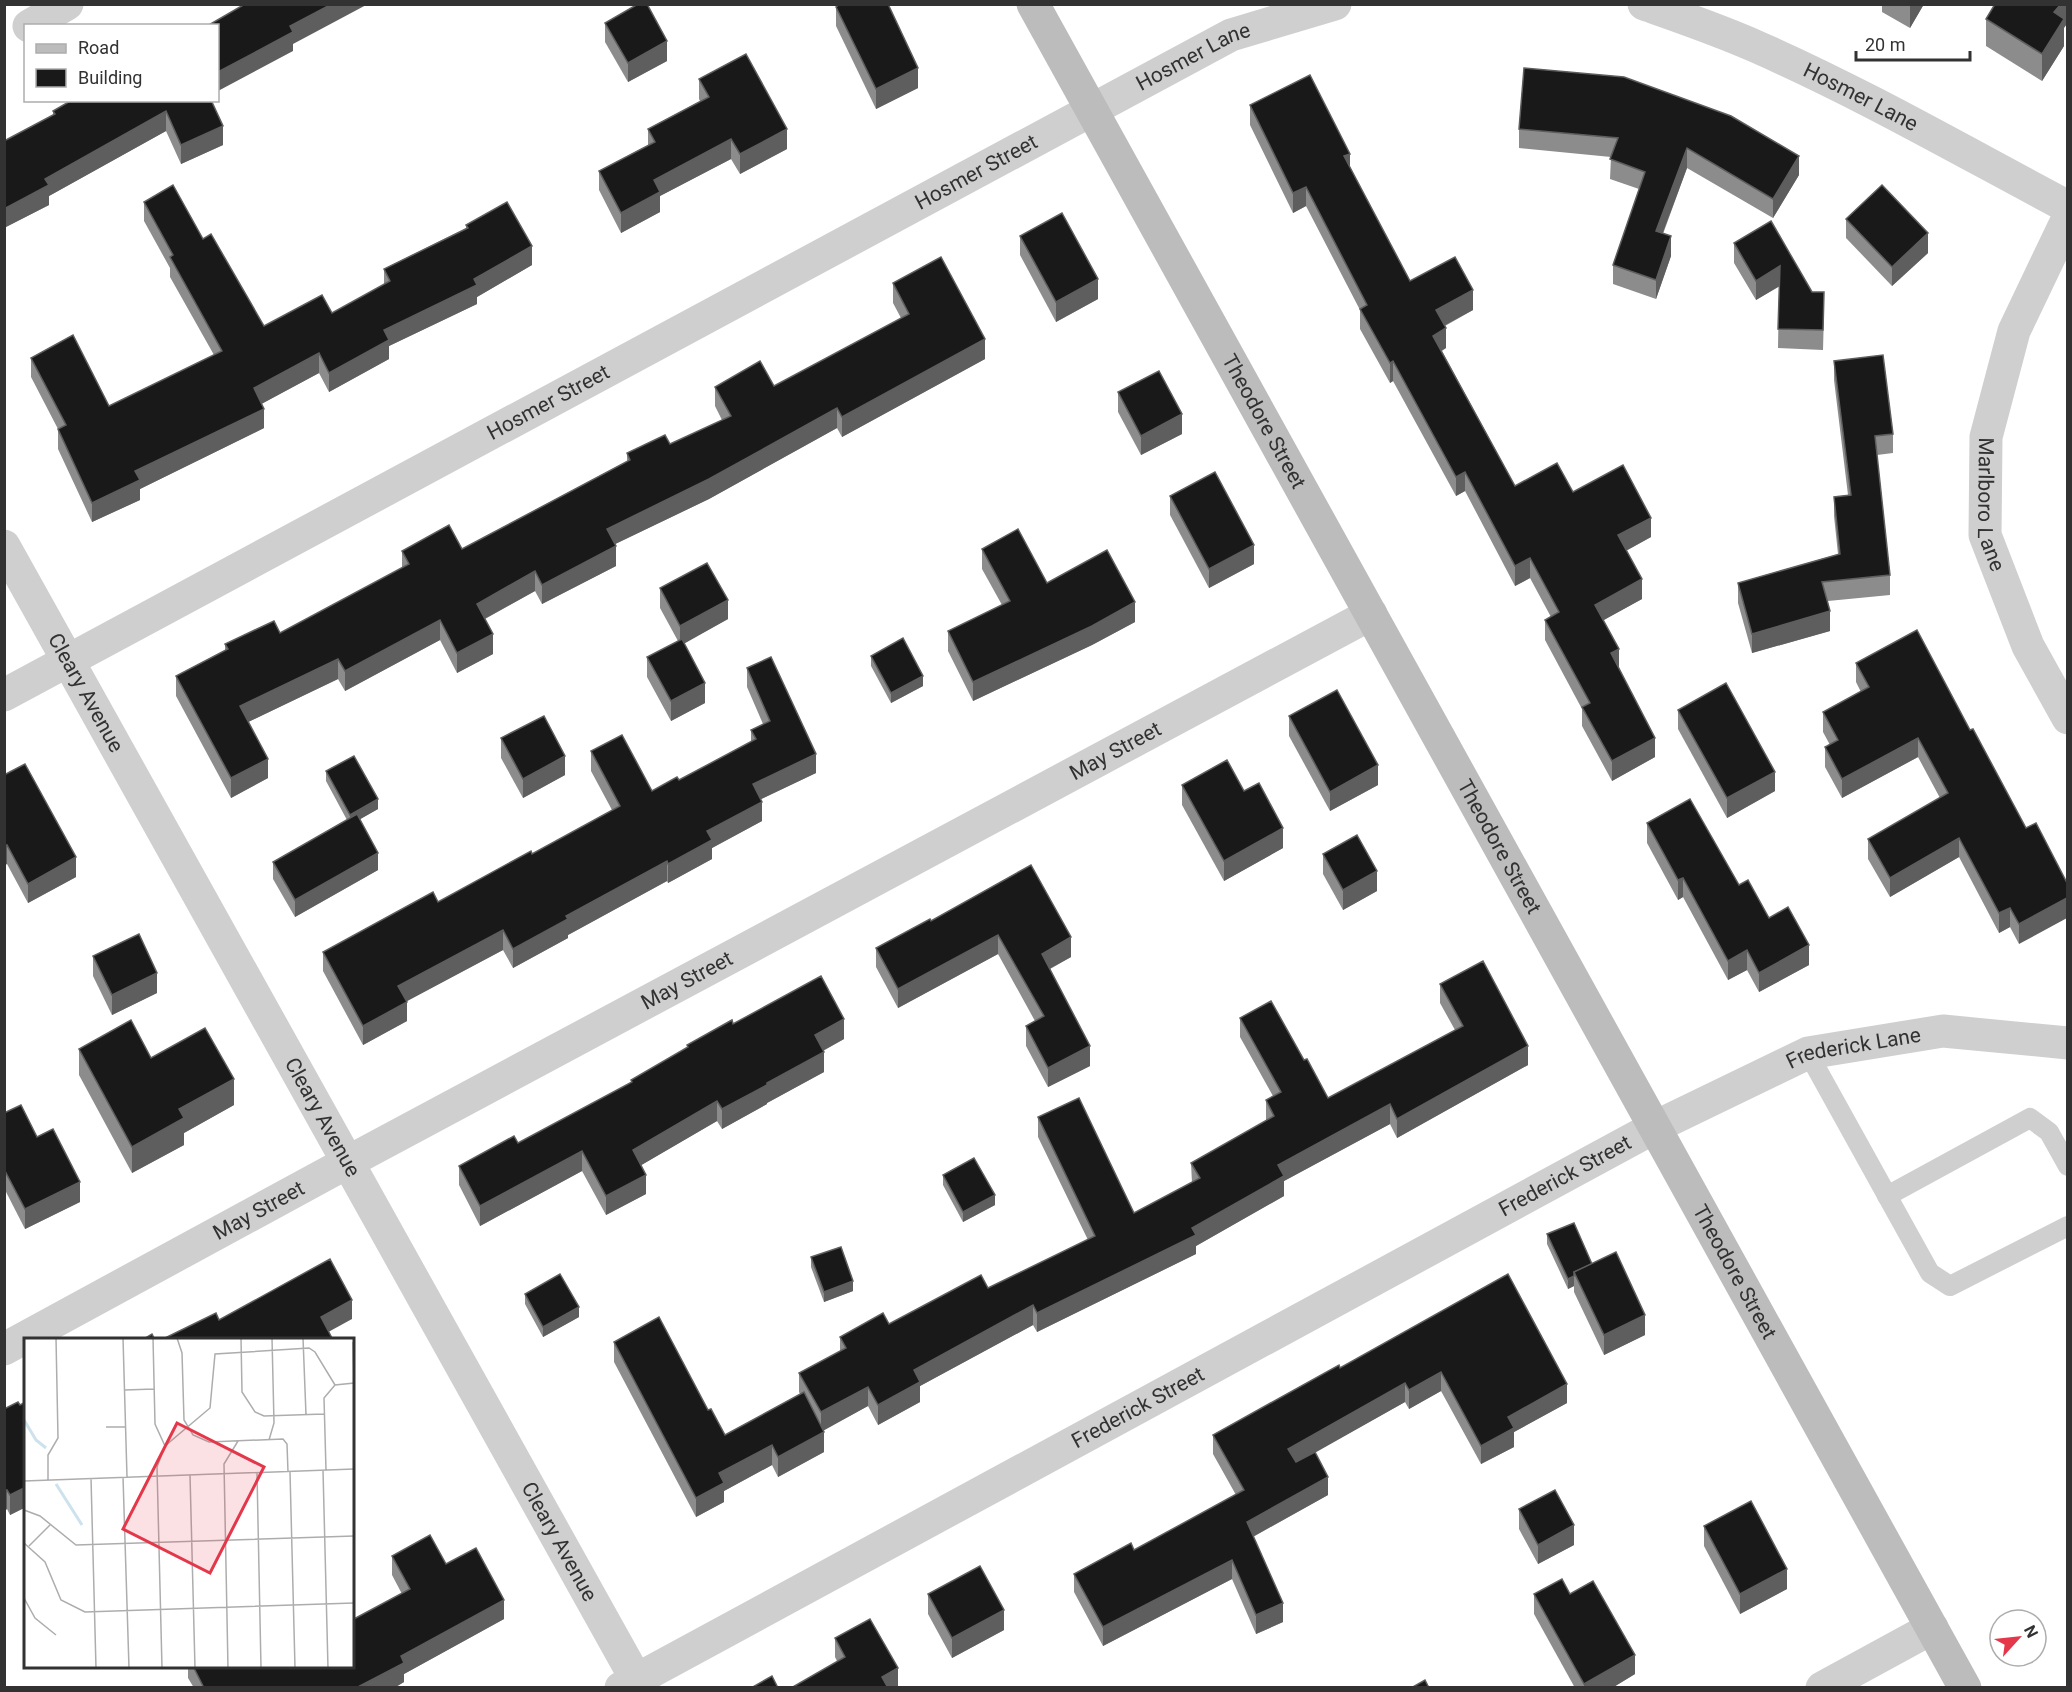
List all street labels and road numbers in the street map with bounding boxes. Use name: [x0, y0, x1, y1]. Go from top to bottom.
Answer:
street label: Hosmer Lane: [1132, 18, 1253, 96]
street label: Hosmer Lane: [1799, 58, 1922, 136]
street label: Hosmer Street: [911, 129, 1042, 215]
street label: Theodore Street: [1217, 350, 1311, 493]
street label: Hosmer Street: [483, 360, 614, 445]
street label: Marlboro Lane: [1973, 437, 2010, 575]
street label: Cleary Avenue: [43, 629, 129, 756]
street label: May Street: [1065, 717, 1165, 785]
street label: Theodore Street: [1453, 775, 1546, 918]
street label: May Street: [637, 946, 737, 1015]
street label: Frederick Lane: [1782, 1023, 1923, 1074]
street label: Cleary Avenue: [280, 1053, 365, 1181]
street label: Frederick Street: [1495, 1130, 1635, 1221]
street label: May Street: [209, 1176, 309, 1245]
street label: Theodore Street: [1688, 1200, 1781, 1343]
street label: Frederick Street: [1068, 1362, 1208, 1453]
street label: Cleary Avenue: [517, 1478, 602, 1605]

